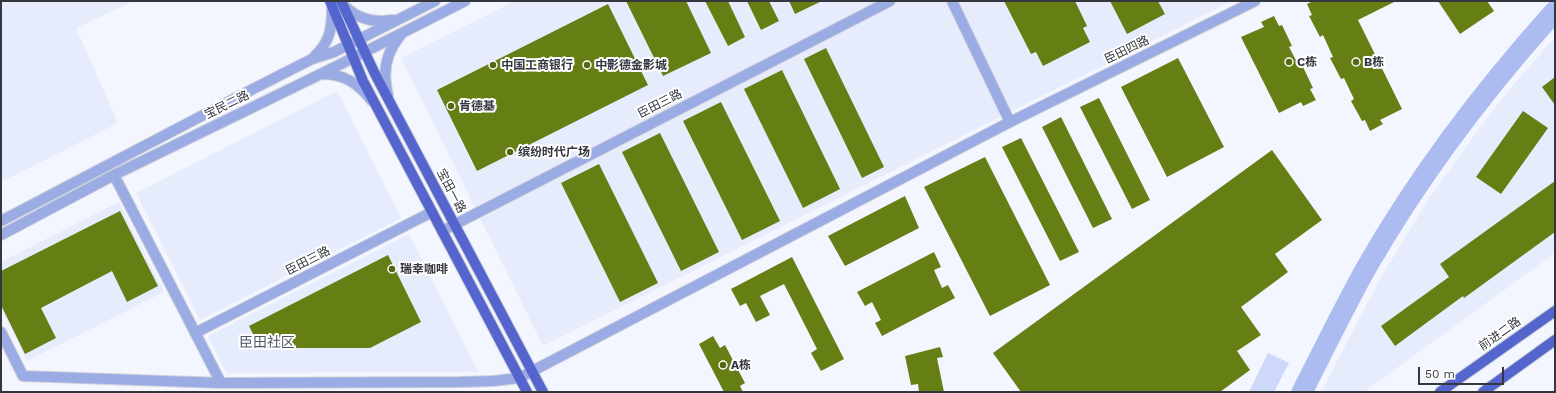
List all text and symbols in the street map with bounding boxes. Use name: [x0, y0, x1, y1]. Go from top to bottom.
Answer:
street label: 臣田四路: [1102, 33, 1152, 67]
place label: C栋: [1297, 55, 1317, 69]
place label: B栋: [1364, 55, 1384, 69]
marker: C栋: [1284, 57, 1294, 67]
marker: B栋: [1351, 57, 1361, 67]
place label: 中国工商银行: [501, 58, 573, 72]
place label: 中影德金影城: [595, 58, 667, 72]
marker: 中国工商银行: [488, 60, 498, 70]
marker: 中影德金影城: [582, 60, 592, 70]
street label: 臣田三路: [635, 87, 685, 121]
street label: 宝民二路: [202, 88, 252, 122]
place label: 肯德基: [459, 99, 495, 113]
marker: 肯德基: [446, 101, 456, 111]
place label: 缤纷时代广场: [518, 145, 590, 159]
marker: 缤纷时代广场: [505, 147, 515, 157]
street label: 宝田一路: [433, 166, 469, 216]
street label: 臣田三路: [283, 244, 333, 278]
place label: 瑞幸咖啡: [400, 262, 448, 276]
marker: 瑞幸咖啡: [387, 264, 397, 274]
street label: 前进二路: [1476, 314, 1524, 354]
district label: 臣田社区: [239, 335, 295, 351]
place label: A栋: [731, 358, 751, 372]
scale bar: [1420, 359, 1506, 385]
marker: A栋: [718, 360, 728, 370]
text: 50 m: [1425, 367, 1455, 381]

